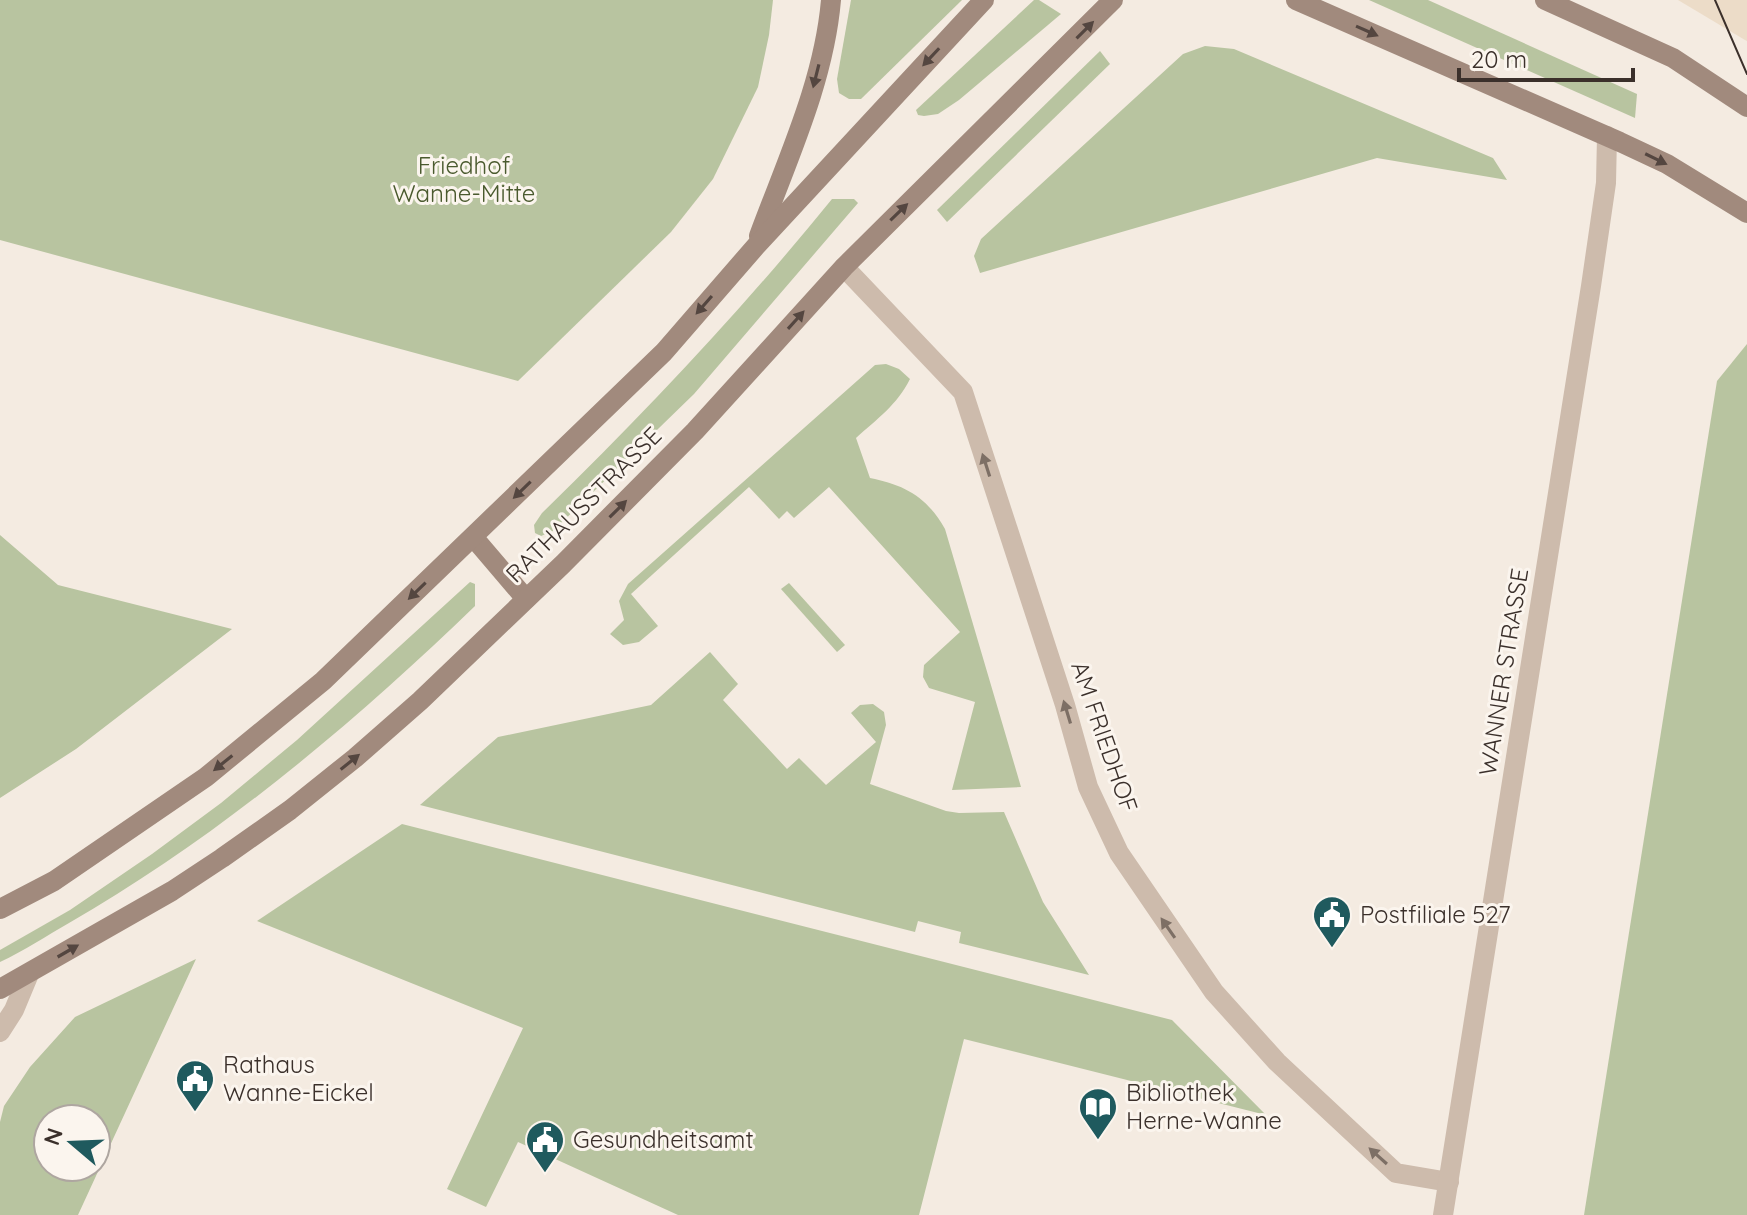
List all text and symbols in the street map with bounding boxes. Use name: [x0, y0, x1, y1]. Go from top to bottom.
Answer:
one-way arrow: [1075, 21, 1094, 40]
one-way arrow: [1355, 25, 1379, 38]
scale bar: [1459, 32, 1633, 82]
text: 20 m: [1471, 44, 1527, 74]
one-way arrow: [922, 48, 940, 67]
one-way arrow: [809, 64, 821, 89]
park label: Friedhof Wanne-Mitte: [393, 150, 535, 208]
one-way arrow: [1645, 152, 1668, 166]
one-way arrow: [889, 203, 908, 222]
one-way arrow: [696, 295, 714, 314]
one-way arrow: [787, 310, 804, 330]
street label: RATHAUSSTRASSE: [499, 420, 667, 588]
one-way arrow: [980, 453, 992, 477]
one-way arrow: [513, 480, 532, 499]
one-way arrow: [608, 500, 627, 519]
street label: WANNER STRASSE: [1472, 566, 1534, 778]
one-way arrow: [408, 582, 427, 600]
street label: AM FRIEDHOF: [1065, 657, 1145, 816]
one-way arrow: [1060, 700, 1073, 724]
one-way arrow: [340, 753, 361, 770]
one-way arrow: [213, 754, 233, 771]
public building icon: Postfiliale 527: [1311, 894, 1353, 949]
place label: Postfiliale 527: [1360, 899, 1511, 929]
one-way arrow: [1161, 918, 1176, 939]
one-way arrow: [57, 944, 80, 958]
place label: Rathaus Wanne-Eickel: [223, 1049, 374, 1107]
public building icon: Rathaus Wanne-Eickel: [174, 1058, 216, 1113]
place label: Bibliothek Herne-Wanne: [1126, 1077, 1282, 1135]
library icon: Bibliothek Herne-Wanne: [1077, 1086, 1119, 1141]
north arrow: [32, 1103, 112, 1183]
public building icon: Gesundheitsamt: [524, 1119, 566, 1174]
text: N: [37, 1124, 69, 1149]
place label: Gesundheitsamt: [573, 1124, 754, 1154]
one-way arrow: [1368, 1148, 1387, 1166]

